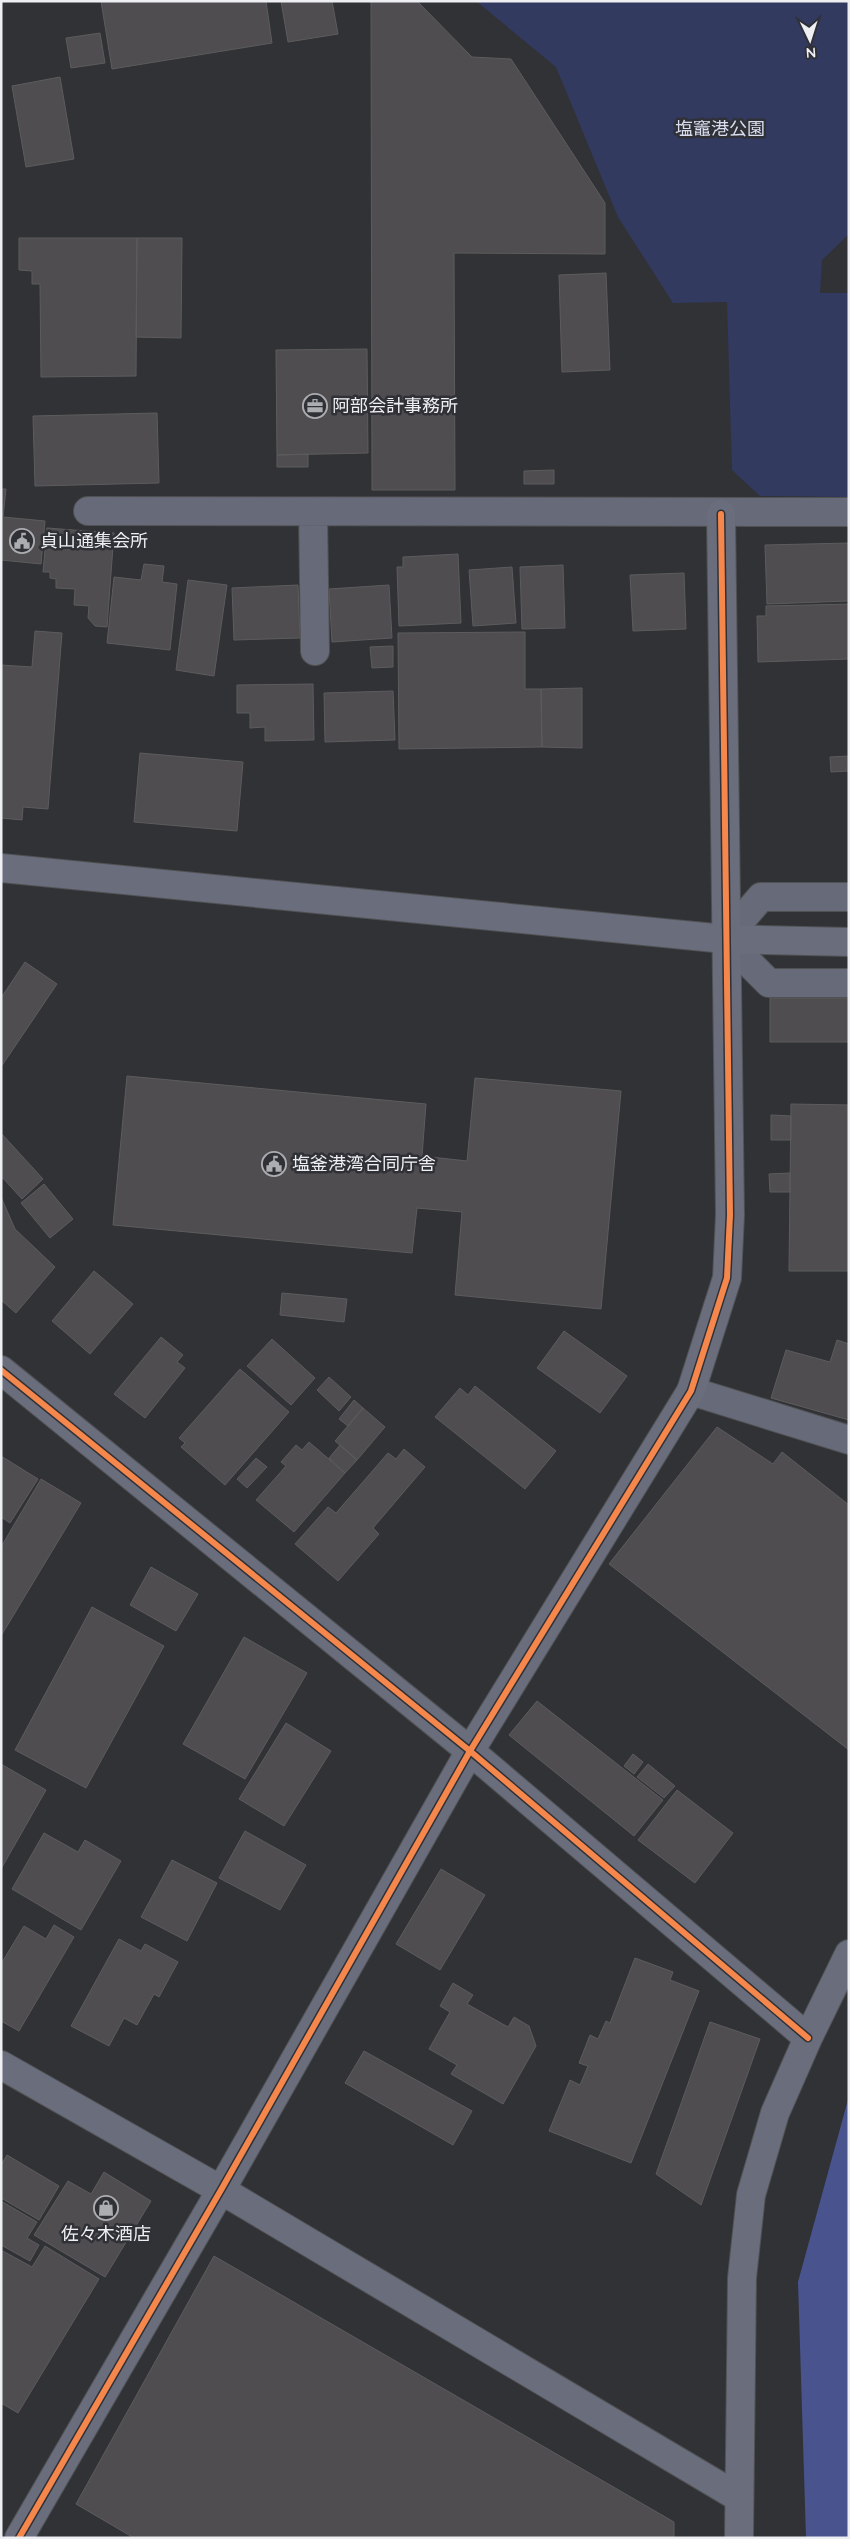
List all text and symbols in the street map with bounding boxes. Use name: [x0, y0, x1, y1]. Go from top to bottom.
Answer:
north arrow: [785, 15, 835, 65]
text: N: [805, 44, 817, 62]
park label: 塩竈港公園: [675, 117, 765, 140]
office icon: 阿部会計事務所: [302, 393, 328, 419]
place label: 阿部会計事務所: [332, 394, 458, 417]
public building icon: 貞山通集会所: [9, 528, 35, 554]
place label: 貞山通集会所: [40, 529, 148, 552]
public building icon: 塩釜港湾合同庁舎: [261, 1151, 287, 1177]
place label: 塩釜港湾合同庁舎: [292, 1152, 436, 1175]
shop icon: 佐々木酒店: [93, 2195, 119, 2221]
place label: 佐々木酒店: [61, 2222, 151, 2245]

